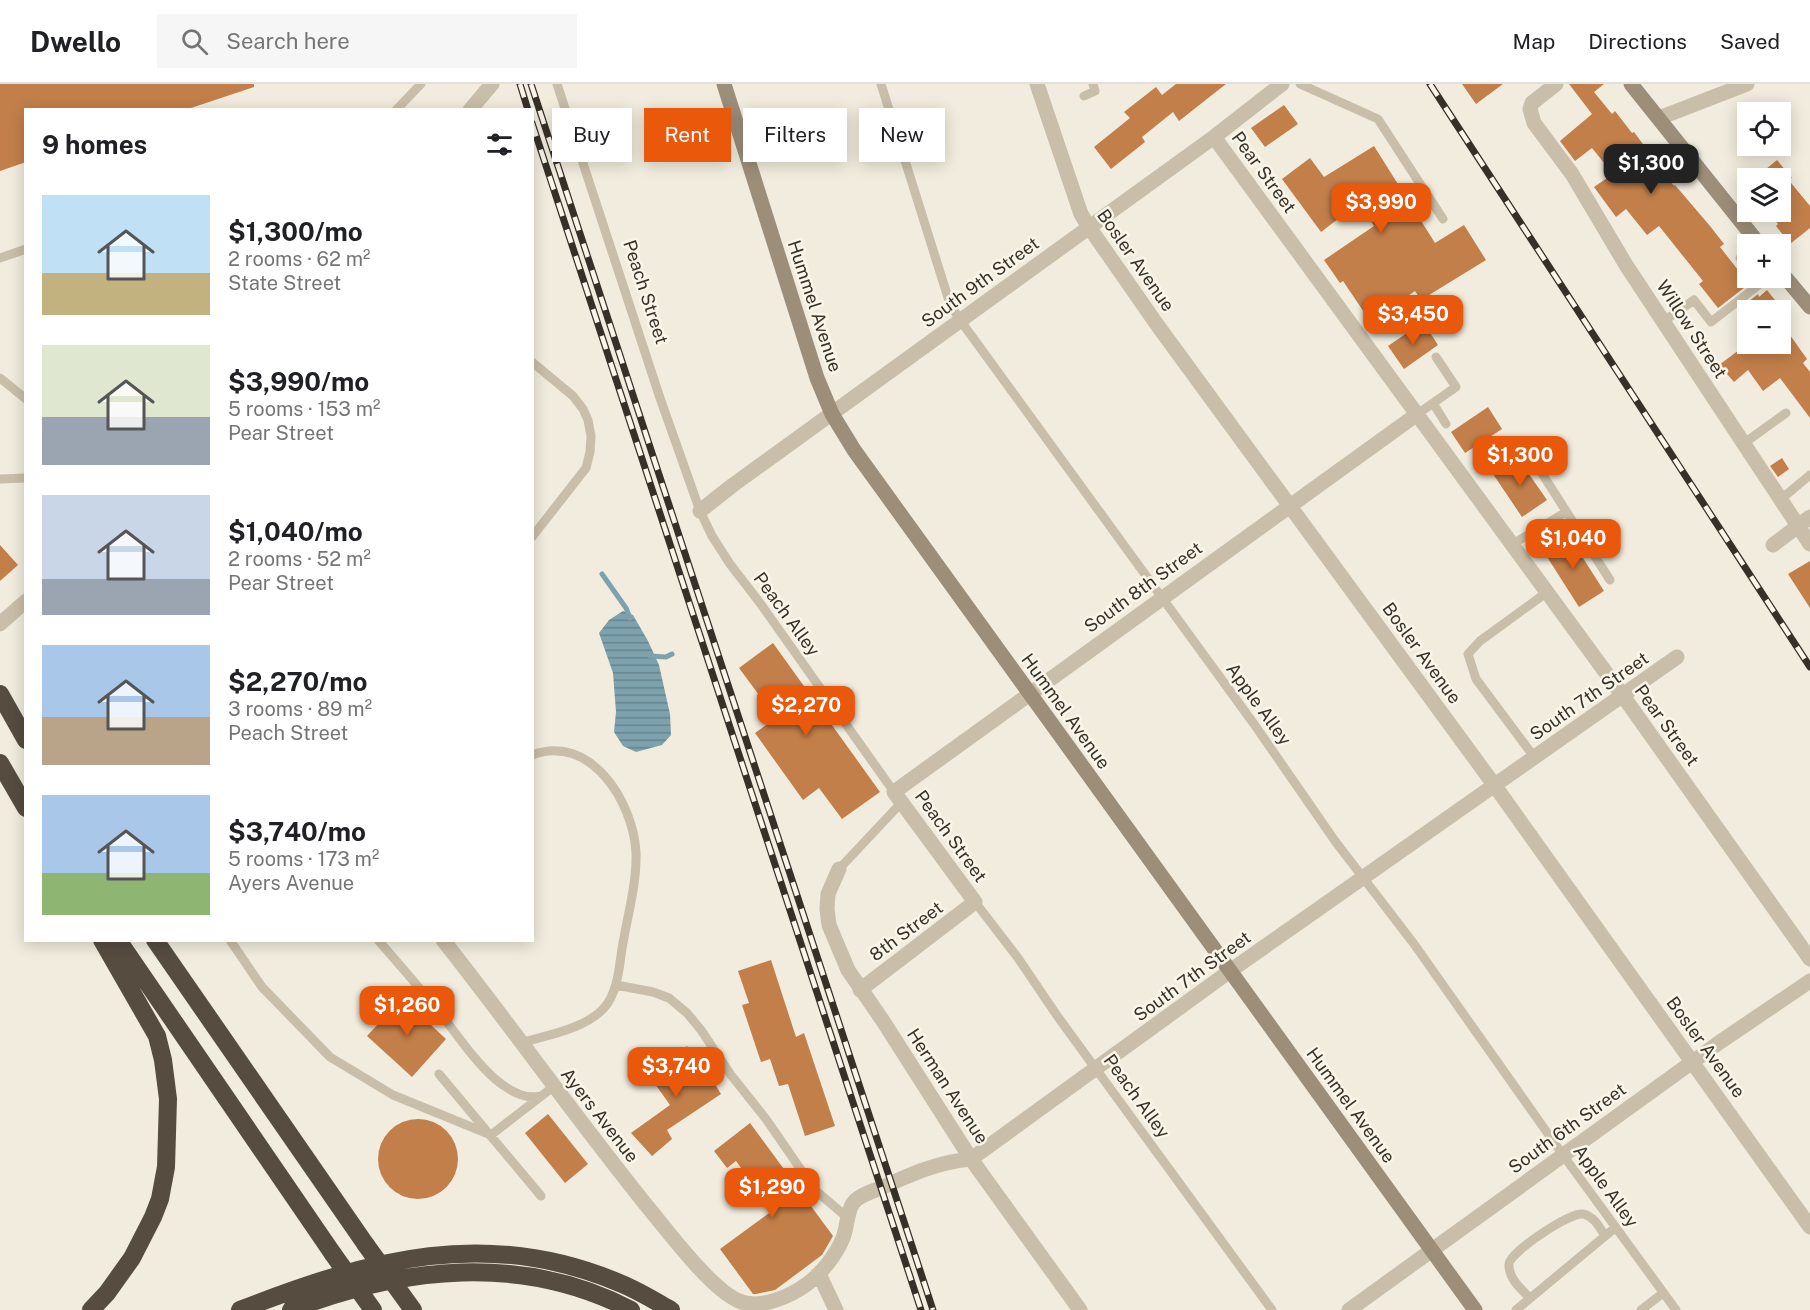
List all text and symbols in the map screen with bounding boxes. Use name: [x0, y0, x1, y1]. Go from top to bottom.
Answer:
search box: [157, 14, 577, 68]
text: Dwello: [30, 25, 121, 58]
icon: search: [178, 25, 211, 58]
text: Search here: [226, 28, 350, 54]
text: Map: [1513, 29, 1555, 54]
text: Directions: [1588, 29, 1687, 54]
text: Saved: [1720, 29, 1780, 54]
map controls: [1737, 102, 1791, 354]
button: locate: [1737, 102, 1791, 156]
chip: Buy: [552, 108, 632, 162]
chip: Rent: [644, 108, 731, 162]
chip: Filters: [743, 108, 847, 162]
chip: New: [859, 108, 945, 162]
street label: Pear Street: [1227, 127, 1301, 217]
icon: filters: [483, 128, 516, 161]
text: 9 homes: [42, 129, 147, 160]
pin: $1,300: [1602, 144, 1700, 195]
text: $1,300: [1618, 151, 1684, 175]
button: layers: [1737, 168, 1791, 222]
pin: $3,990: [1332, 183, 1430, 234]
text: $3,990: [1345, 190, 1417, 214]
street label: Bosler Avenue: [1093, 205, 1179, 315]
text: $1,300/mo: [228, 216, 363, 247]
icon: home: [90, 219, 162, 291]
street label: South 9th Street: [917, 232, 1043, 332]
button: +: [1737, 234, 1791, 288]
street label: Peach Street: [619, 237, 673, 347]
street label: Hummel Avenue: [784, 237, 846, 375]
text: 2 rooms · 62 m²: [228, 247, 370, 271]
text: State Street: [228, 271, 341, 295]
street label: Willow Street: [1652, 276, 1732, 382]
pin: $3,450: [1364, 295, 1462, 346]
button: −: [1737, 300, 1791, 354]
text: $3,450: [1377, 302, 1449, 326]
text: $3,990/mo: [228, 366, 369, 397]
icon: home: [90, 369, 162, 441]
text: 5 rooms · 153 m²: [228, 397, 380, 421]
text: Pear Street: [228, 421, 334, 445]
pin: $1,300: [1471, 436, 1569, 487]
text: $1,300: [1487, 443, 1553, 467]
text: $1,040/mo: [228, 516, 363, 547]
icon: home: [90, 519, 162, 591]
pin: $1,040: [1524, 519, 1622, 570]
text: $1,040: [1540, 526, 1606, 550]
street label: South 8th Street: [1080, 537, 1206, 637]
text: 2 rooms · 52 m²: [228, 547, 371, 571]
street label: Peach Alley: [750, 568, 825, 660]
text: Pear Street: [228, 571, 334, 595]
street label: Bosler Avenue: [1378, 598, 1466, 708]
street label: South 7th Street: [1526, 647, 1652, 745]
street label: Hummel Avenue: [1017, 649, 1115, 773]
street label: Apple Alley: [1222, 659, 1296, 749]
text: $2,270/mo: [228, 666, 367, 697]
icon: home: [90, 669, 162, 741]
street label: Pear Street: [1630, 680, 1704, 770]
pin: $2,270: [757, 686, 855, 737]
text: $2,270: [771, 693, 841, 717]
text: 3 rooms · 89 m²: [228, 697, 372, 721]
text: Peach Street: [228, 721, 348, 745]
street label: Peach Street: [911, 786, 991, 886]
text: $3,740/mo: [228, 816, 366, 847]
icon: home: [90, 819, 162, 891]
text: 5 rooms · 173 m²: [228, 847, 379, 871]
text: Ayers Avenue: [228, 871, 354, 895]
street label: 8th Street: [865, 897, 947, 965]
street label: South 7th Street: [1129, 926, 1255, 1026]
pin: $1,260: [358, 986, 456, 1037]
street label: Bosler Avenue: [1662, 992, 1750, 1102]
text: $1,260: [374, 993, 440, 1017]
street label: Herman Avenue: [903, 1025, 993, 1147]
street label: Hummel Avenue: [1302, 1043, 1400, 1167]
pin: $3,740: [627, 1047, 725, 1098]
street label: Peach Alley: [1100, 1050, 1175, 1142]
text: $3,740: [641, 1054, 711, 1078]
street label: Ayers Avenue: [557, 1064, 643, 1166]
street label: South 6th Street: [1504, 1078, 1630, 1178]
street label: Apple Alley: [1569, 1141, 1643, 1231]
pin: $1,290: [723, 1168, 821, 1219]
text: $1,290: [739, 1175, 805, 1199]

